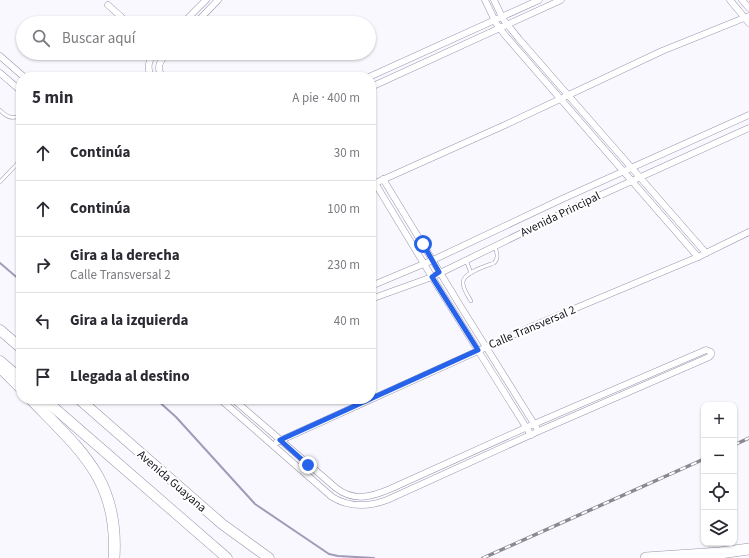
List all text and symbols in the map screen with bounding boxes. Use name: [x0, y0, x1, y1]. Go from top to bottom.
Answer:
search box: [16, 16, 376, 60]
icon: search: [30, 27, 52, 49]
text: Buscar aquí: [62, 28, 135, 49]
text: 5 min: [32, 86, 73, 110]
text: A pie · 400 m: [292, 89, 360, 107]
icon: ahead: [32, 142, 54, 164]
text: Continúa: [70, 142, 131, 163]
text: 30 m: [334, 144, 360, 162]
street label: Avenida Principal: [517, 188, 603, 241]
icon: ahead: [32, 198, 54, 220]
text: Continúa: [70, 198, 131, 219]
text: 100 m: [327, 200, 360, 218]
route start: [414, 235, 432, 253]
text: Gira a la derecha: [70, 245, 180, 266]
icon: right: [32, 254, 54, 276]
text: 230 m: [327, 256, 360, 274]
text: Calle Transversal 2: [70, 266, 171, 284]
street label: Calle Transversal 2: [486, 301, 578, 353]
icon: left: [32, 310, 54, 332]
text: Gira a la izquierda: [70, 310, 189, 331]
text: 40 m: [334, 312, 360, 330]
icon: arrive: [32, 366, 54, 388]
text: Llegada al destino: [70, 366, 190, 387]
map controls: [701, 402, 737, 546]
button: +: [701, 402, 737, 438]
button: −: [701, 438, 737, 474]
street label: Avenida Guayana: [133, 447, 210, 516]
route end: [299, 456, 317, 474]
button: locate: [701, 474, 737, 510]
button: layers: [701, 510, 737, 546]

